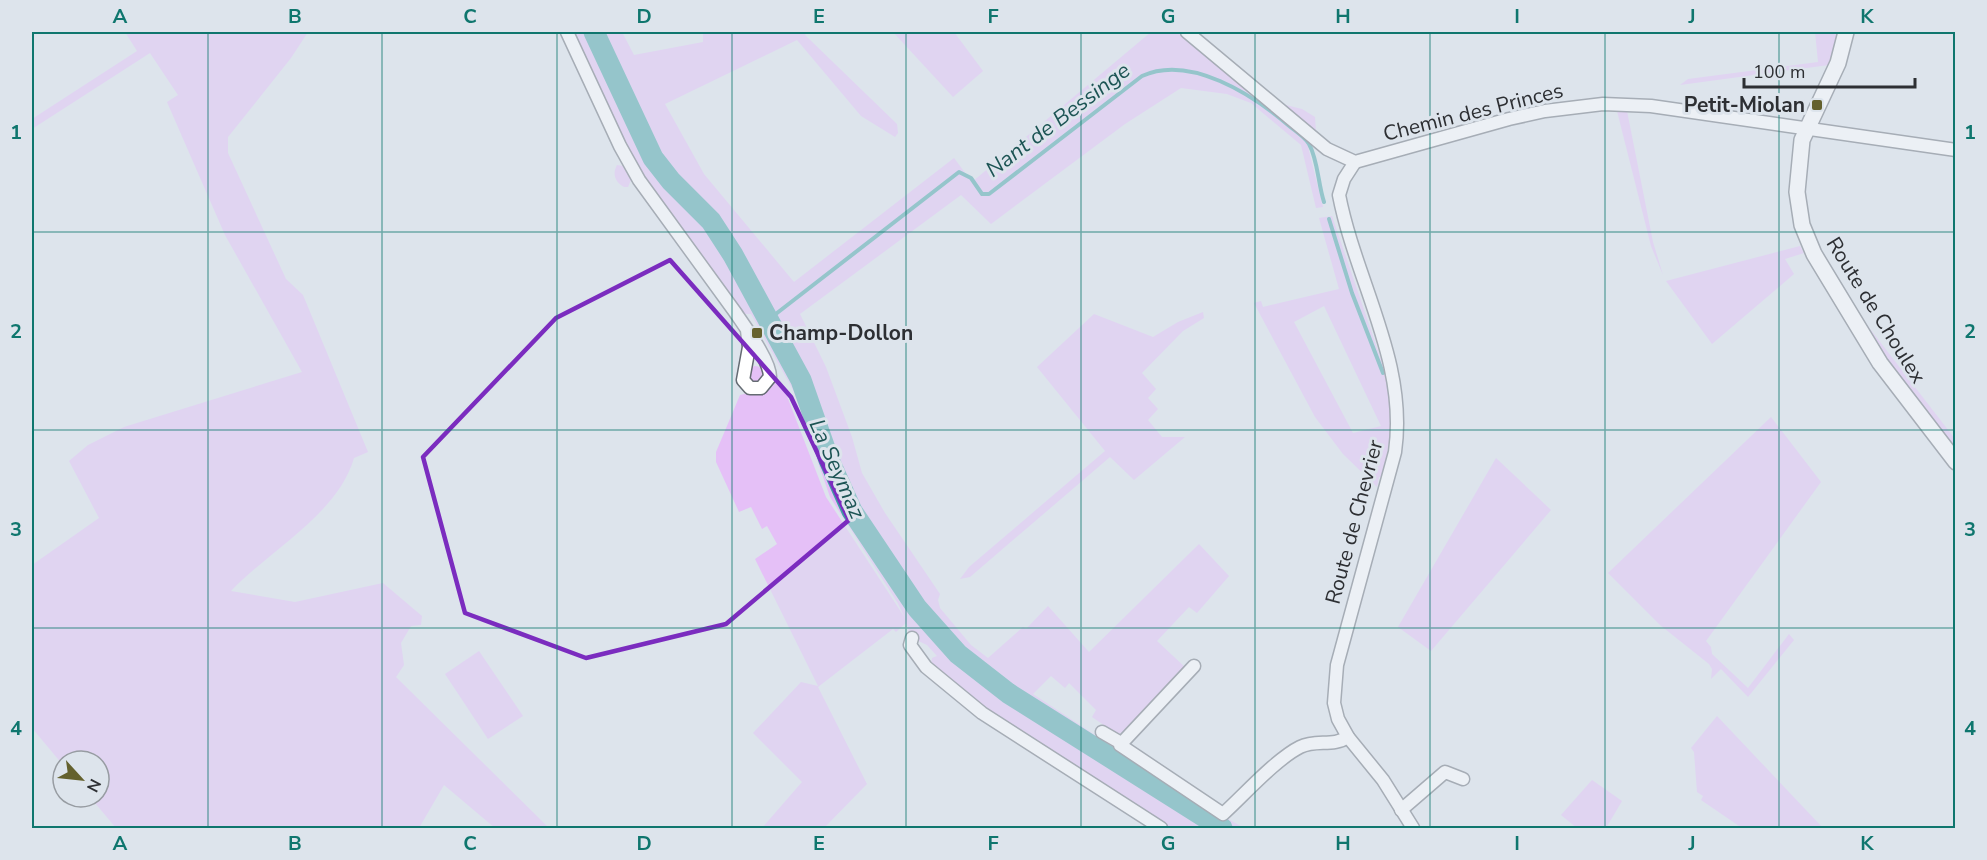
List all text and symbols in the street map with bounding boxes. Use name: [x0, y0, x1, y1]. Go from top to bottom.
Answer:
text: A: [113, 3, 128, 30]
text: B: [288, 3, 302, 30]
text: C: [463, 3, 477, 30]
text: D: [636, 3, 652, 30]
text: E: [813, 3, 825, 30]
text: F: [987, 3, 999, 30]
text: G: [1161, 3, 1175, 30]
text: H: [1335, 3, 1351, 30]
text: I: [1514, 3, 1520, 30]
text: J: [1687, 3, 1696, 30]
text: K: [1860, 3, 1874, 30]
scale bar: [1744, 51, 1915, 89]
water label: Nant de Bessinge: [980, 56, 1137, 184]
text: 100 m: [1753, 60, 1805, 84]
street label: Chemin des Princes: [1380, 76, 1566, 148]
place label: Petit-Miolan: [1684, 91, 1805, 119]
marker: Petit-Miolan: [1810, 98, 1824, 112]
text: 1: [10, 119, 22, 146]
text: 1: [1964, 119, 1976, 146]
street label: Route de Choulex: [1820, 231, 1932, 389]
text: 2: [10, 318, 22, 345]
text: 2: [1964, 318, 1976, 345]
place label: Champ-Dollon: [769, 319, 913, 347]
marker: Champ-Dollon: [750, 326, 764, 340]
water label: La Seymaz: [802, 414, 873, 524]
street label: Route de Chevrier: [1319, 436, 1390, 607]
text: 3: [10, 516, 22, 543]
text: 3: [1964, 516, 1976, 543]
text: 4: [10, 715, 22, 742]
text: 4: [1964, 715, 1976, 742]
north arrow: [51, 749, 111, 809]
text: N: [81, 775, 106, 796]
text: A: [113, 830, 128, 857]
text: B: [288, 830, 302, 857]
text: C: [463, 830, 477, 857]
text: D: [636, 830, 652, 857]
text: E: [813, 830, 825, 857]
text: F: [987, 830, 999, 857]
text: G: [1161, 830, 1175, 857]
text: H: [1335, 830, 1351, 857]
text: I: [1514, 830, 1520, 857]
text: J: [1687, 830, 1696, 857]
text: K: [1860, 830, 1874, 857]

